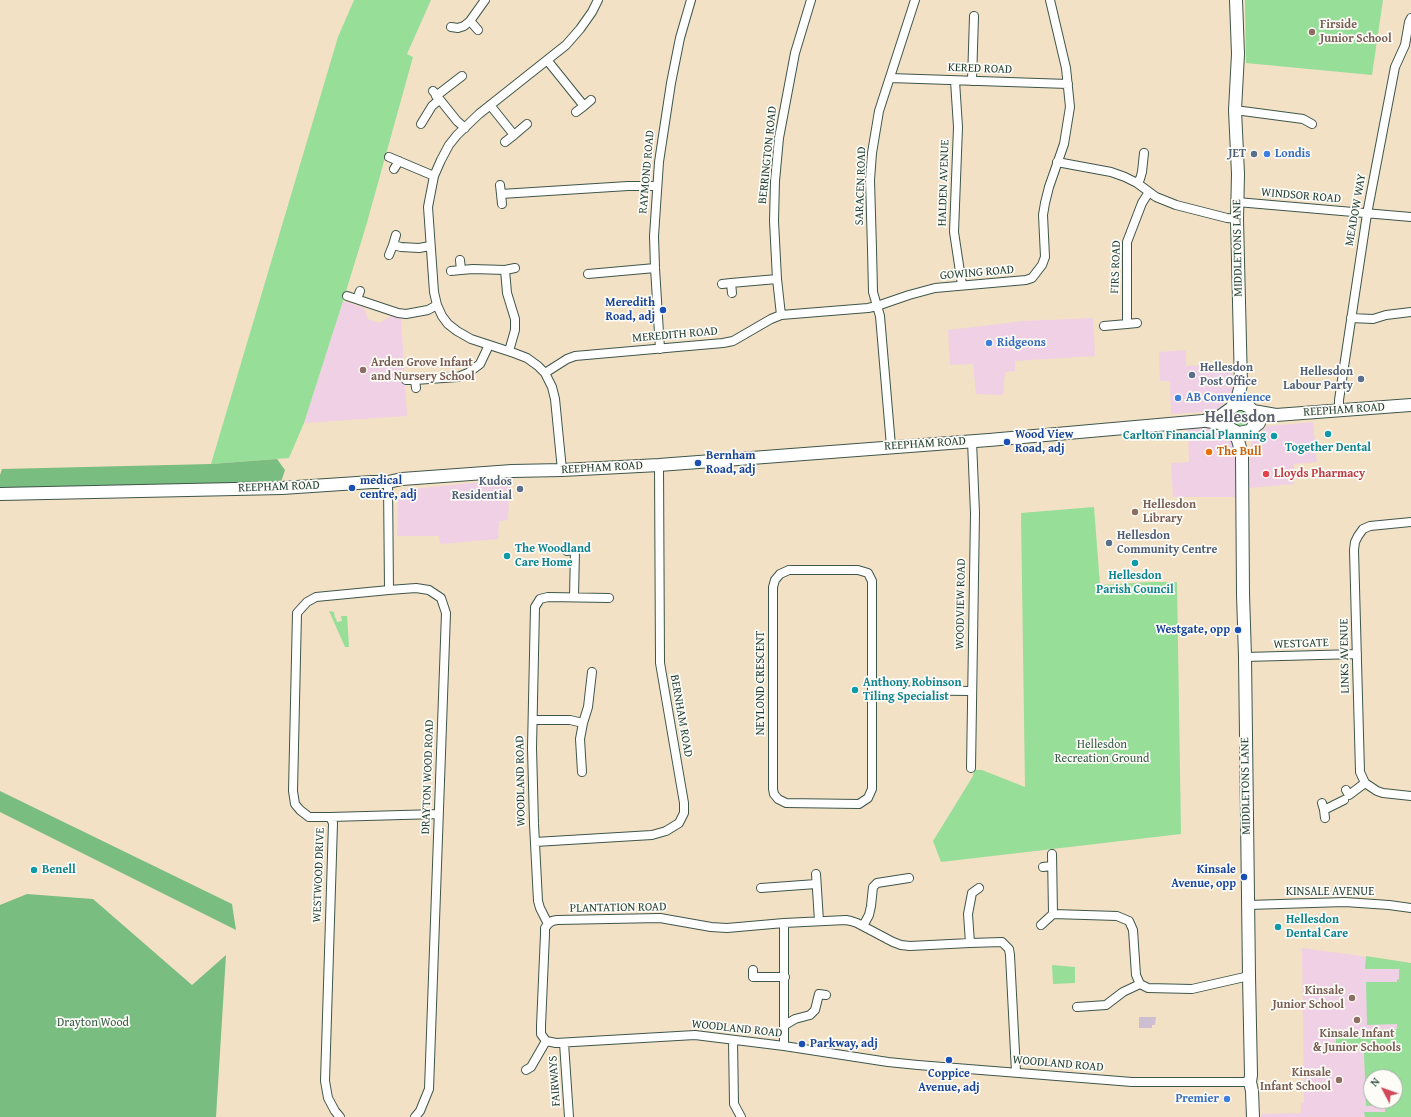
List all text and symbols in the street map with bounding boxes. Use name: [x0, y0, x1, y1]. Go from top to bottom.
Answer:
place label: Firside Junior School: [1320, 18, 1392, 46]
marker: Firside Junior School: [1307, 27, 1317, 37]
street label: KERED ROAD: [948, 61, 1012, 77]
street label: BERRINGTON ROAD: [756, 105, 780, 205]
street label: RAYMOND ROAD: [636, 130, 658, 214]
street label: HALDEN AVENUE: [935, 139, 953, 227]
street label: SARACEN ROAD: [852, 146, 870, 226]
place label: JET: [1228, 147, 1246, 161]
place label: Londis: [1275, 147, 1310, 161]
marker: JET: [1249, 149, 1259, 159]
marker: Londis: [1262, 149, 1272, 159]
street label: MEADOW WAY: [1343, 173, 1369, 247]
street label: WINDSOR ROAD: [1260, 185, 1342, 207]
street label: MIDDLETONS LANE: [1230, 199, 1246, 297]
street label: FIRS ROAD: [1108, 240, 1124, 294]
street label: GOWING ROAD: [939, 263, 1015, 283]
place label: Meredith Road, adj: [605, 296, 655, 324]
marker: Meredith Road, adj: [658, 305, 668, 315]
street label: MEREDITH ROAD: [632, 324, 718, 346]
place label: Ridgeons: [997, 336, 1046, 350]
marker: Ridgeons: [984, 338, 994, 348]
place label: Arden Grove Infant and Nursery School: [371, 356, 475, 384]
place label: Hellesdon Post Office: [1200, 361, 1257, 389]
marker: Arden Grove Infant and Nursery School: [358, 365, 368, 375]
place label: Hellesdon Labour Party: [1283, 365, 1353, 393]
marker: Hellesdon Post Office: [1187, 370, 1197, 380]
marker: Hellesdon Labour Party: [1356, 374, 1366, 384]
place label: AB Convenience: [1186, 391, 1271, 405]
marker: AB Convenience: [1173, 393, 1183, 403]
street label: REEPHAM ROAD: [1303, 400, 1385, 420]
district label: Hellesdon: [1205, 408, 1275, 428]
place label: Wood View Road, adj: [1015, 428, 1073, 456]
place label: Carlton Financial Planning: [1123, 429, 1266, 443]
marker: Together Dental: [1323, 429, 1333, 439]
marker: Carlton Financial Planning: [1269, 431, 1279, 441]
street label: REEPHAM ROAD: [884, 434, 966, 454]
marker: Wood View Road, adj: [1002, 437, 1012, 447]
place label: Together Dental: [1285, 441, 1371, 455]
place label: The Bull: [1217, 445, 1261, 459]
marker: The Bull: [1204, 447, 1214, 457]
place label: Bernham Road, adj: [706, 449, 756, 477]
marker: Bernham Road, adj: [693, 458, 703, 468]
street label: REEPHAM ROAD: [561, 459, 643, 477]
place label: Lloyds Pharmacy: [1274, 467, 1365, 481]
marker: Lloyds Pharmacy: [1261, 469, 1271, 479]
place label: medical centre, adj: [360, 474, 417, 502]
place label: Kudos Residential: [452, 475, 512, 503]
street label: REEPHAM ROAD: [238, 478, 320, 496]
marker: medical centre, adj: [347, 483, 357, 493]
marker: Kudos Residential: [515, 484, 525, 494]
place label: Hellesdon Library: [1143, 498, 1196, 526]
marker: Hellesdon Library: [1130, 507, 1140, 517]
place label: Hellesdon Community Centre: [1117, 529, 1217, 557]
marker: Hellesdon Community Centre: [1104, 538, 1114, 548]
place label: The Woodland Care Home: [515, 542, 591, 570]
marker: The Woodland Care Home: [502, 551, 512, 561]
street label: WOODVIEW ROAD: [953, 558, 969, 650]
marker: Hellesdon Parish Council: [1130, 558, 1140, 568]
place label: Hellesdon Parish Council: [1096, 569, 1174, 597]
street label: LINKS AVENUE: [1337, 618, 1353, 694]
place label: Westgate, opp: [1156, 623, 1230, 637]
marker: Westgate, opp: [1233, 625, 1243, 635]
street label: NEYLOND CRESCENT: [754, 631, 768, 735]
street label: WESTGATE: [1273, 636, 1329, 652]
street label: BERNHAM ROAD: [667, 674, 695, 758]
place label: Anthony Robinson Tiling Specialist: [863, 676, 961, 704]
marker: Anthony Robinson Tiling Specialist: [850, 685, 860, 695]
street label: DRAYTON WOOD ROAD: [419, 719, 437, 835]
street label: WOODLAND ROAD: [513, 735, 529, 827]
street label: MIDDLETONS LANE: [1238, 737, 1254, 835]
park label: Hellesdon Recreation Ground: [1055, 738, 1149, 766]
street label: WESTWOOD DRIVE: [310, 827, 328, 923]
place label: Benell: [42, 863, 76, 877]
place label: Kinsale Avenue, opp: [1171, 863, 1236, 891]
marker: Benell: [29, 865, 39, 875]
marker: Kinsale Avenue, opp: [1239, 872, 1249, 882]
street label: KINSALE AVENUE: [1286, 885, 1374, 899]
street label: PLANTATION ROAD: [570, 900, 666, 916]
place label: Hellesdon Dental Care: [1286, 913, 1348, 941]
marker: Hellesdon Dental Care: [1273, 922, 1283, 932]
place label: Kinsale Junior School: [1272, 984, 1344, 1012]
marker: Kinsale Junior School: [1347, 993, 1357, 1003]
marker: Kinsale Infant & Junior Schools: [1352, 1015, 1362, 1025]
park label: Drayton Wood: [57, 1016, 129, 1030]
street label: WOODLAND ROAD: [691, 1017, 783, 1041]
place label: Kinsale Infant & Junior Schools: [1313, 1027, 1401, 1055]
place label: Parkway, adj: [810, 1037, 878, 1051]
marker: Parkway, adj: [797, 1039, 807, 1049]
street label: WOODLAND ROAD: [1012, 1053, 1104, 1075]
street label: FAIRWAYS: [546, 1055, 564, 1107]
marker: Coppice Avenue, adj: [944, 1055, 954, 1065]
place label: Kinsale Infant School: [1260, 1066, 1331, 1094]
place label: Coppice Avenue, adj: [918, 1067, 980, 1095]
north arrow: [1363, 1069, 1403, 1109]
text: N: [1366, 1074, 1383, 1090]
marker: Kinsale Infant School: [1334, 1075, 1344, 1085]
place label: Premier: [1175, 1092, 1219, 1106]
marker: Premier: [1222, 1094, 1232, 1104]

